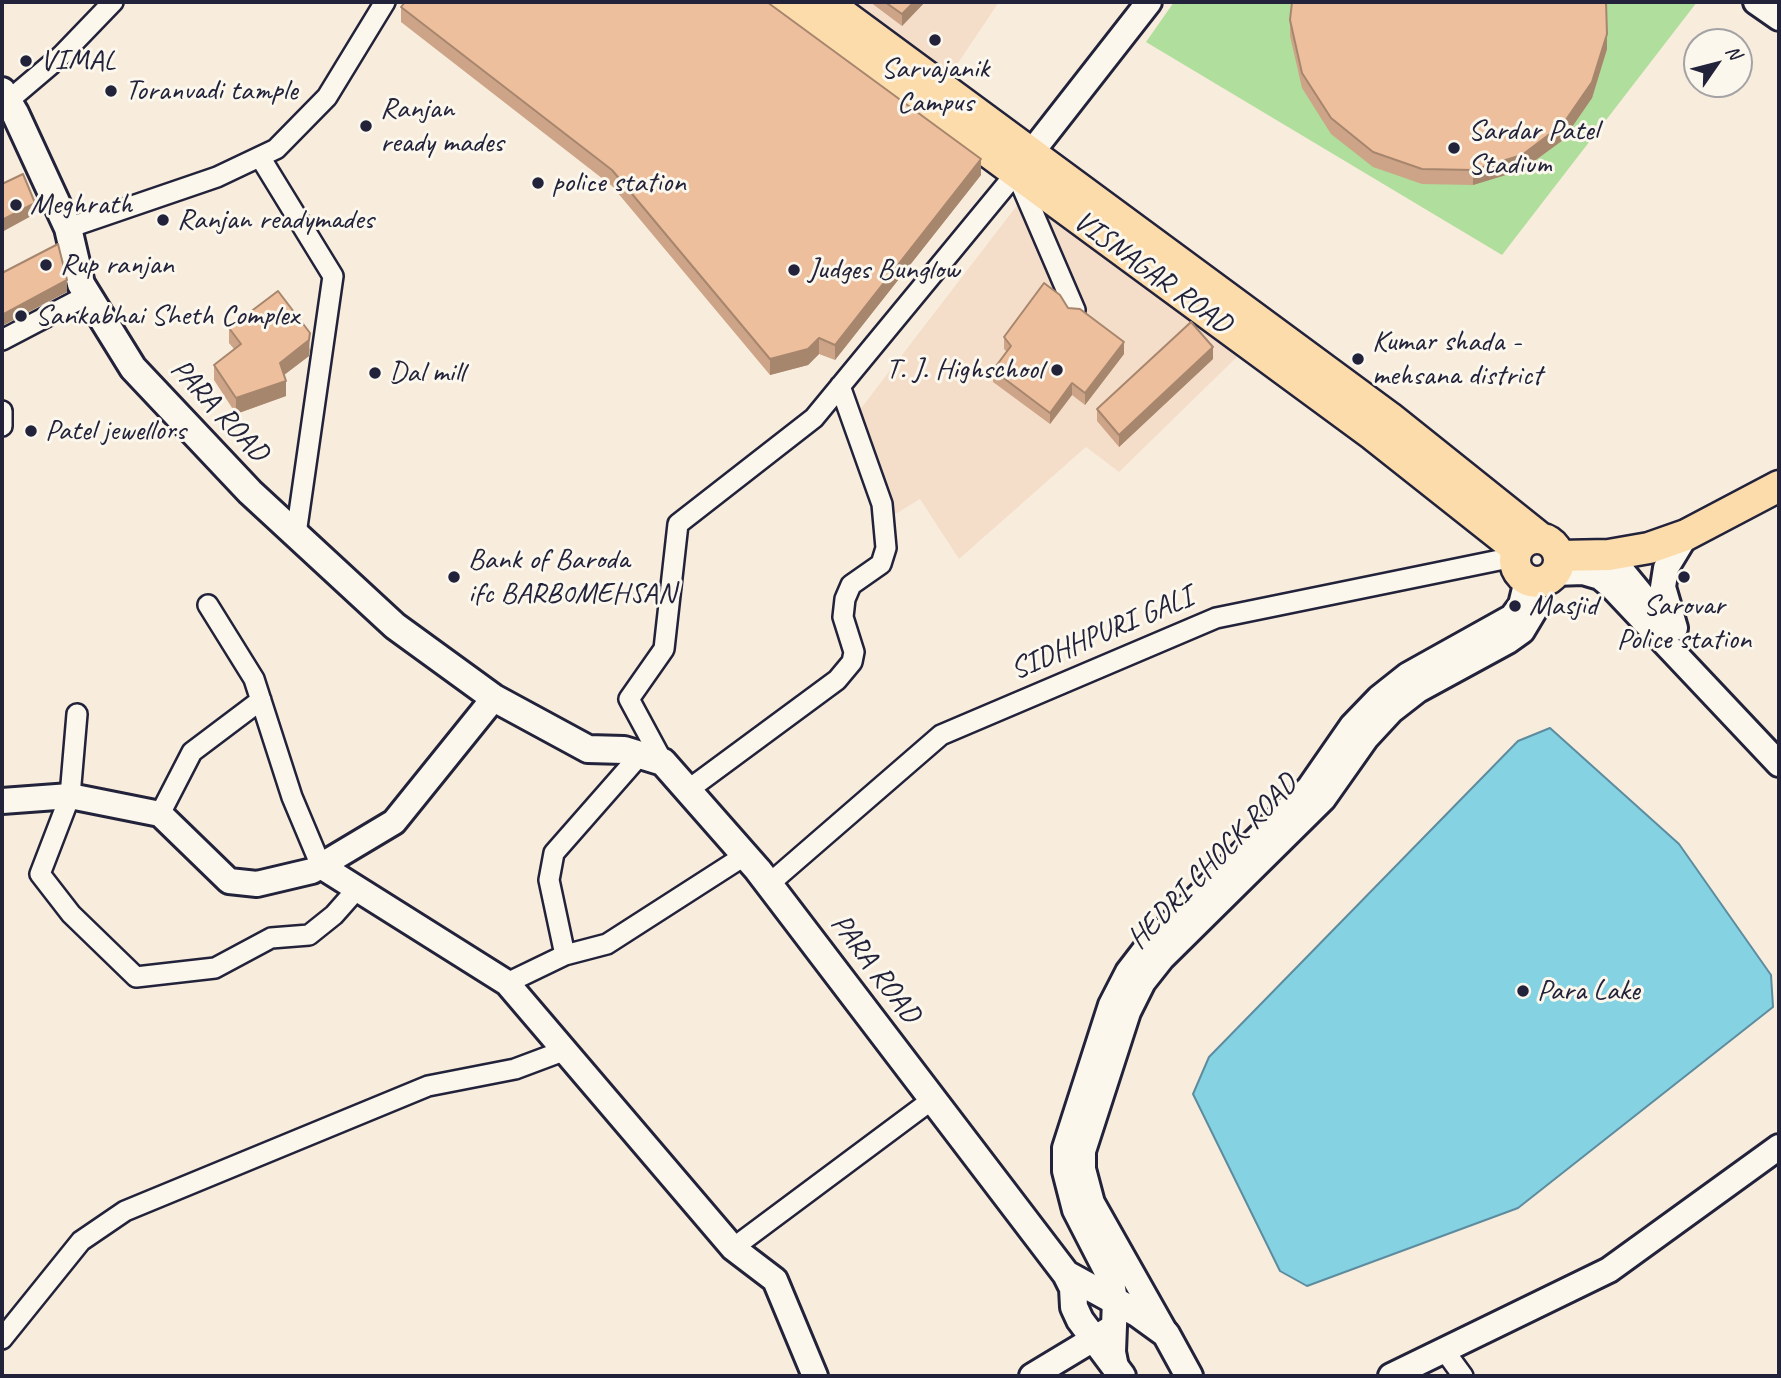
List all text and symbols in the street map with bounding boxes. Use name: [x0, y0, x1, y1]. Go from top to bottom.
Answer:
north arrow: [1683, 28, 1753, 98]
marker: Sarvajanik Campus: [927, 32, 943, 48]
text: N: [1720, 40, 1747, 64]
place label: VIMAL: [40, 43, 116, 79]
place label: Sarvajanik Campus: [881, 51, 989, 122]
marker: VIMAL: [18, 53, 34, 69]
place label: Toranvadi tample: [125, 73, 297, 109]
marker: Toranvadi tample: [103, 83, 119, 99]
place label: Ranjan ready mades: [380, 91, 504, 162]
place label: Sardar Patel Stadium: [1468, 113, 1599, 184]
marker: Ranjan ready mades: [358, 118, 374, 134]
marker: Sardar Patel Stadium: [1446, 140, 1462, 156]
place label: police station: [552, 165, 686, 201]
marker: police station: [530, 175, 546, 191]
place label: Meghrath: [30, 187, 132, 223]
marker: Meghrath: [8, 197, 24, 213]
place label: Ranjan readymades: [177, 202, 374, 238]
street label: VISNAGAR ROAD: [1066, 204, 1238, 342]
marker: Ranjan readymades: [155, 212, 171, 228]
place label: Rup ranjan: [60, 247, 174, 283]
place label: Judges Bunglow: [808, 252, 959, 288]
marker: Rup ranjan: [38, 257, 54, 273]
marker: Judges Bunglow: [786, 262, 802, 278]
place label: Sankabhai Sheth Complex: [35, 298, 299, 334]
marker: Sankabhai Sheth Complex: [13, 308, 29, 324]
place label: Kumar shada - mehsana district: [1372, 324, 1542, 394]
marker: Kumar shada - mehsana district: [1350, 351, 1366, 367]
street label: PARA ROAD: [162, 352, 276, 470]
place label: T. J. Highschool: [886, 352, 1043, 388]
place label: Dal mill: [389, 355, 464, 391]
marker: T. J. Highschool: [1049, 362, 1065, 378]
marker: Dal mill: [367, 365, 383, 381]
place label: Patel jewellors: [45, 413, 186, 449]
marker: Patel jewellors: [23, 423, 39, 439]
place label: Bank of Baroda ifc BARB0MEHSAN: [468, 542, 675, 612]
marker: Bank of Baroda ifc BARB0MEHSAN: [446, 569, 462, 585]
marker: Sarovar Police station: [1676, 569, 1692, 585]
street label: SIDHHPURI GALI: [1005, 579, 1199, 689]
place label: Masjid: [1529, 588, 1597, 624]
place label: Sarovar Police station: [1617, 588, 1751, 658]
marker: Masjid: [1507, 598, 1523, 614]
street label: HEDRI CHOCK ROAD: [1120, 767, 1306, 957]
street label: PARA ROAD: [822, 907, 928, 1031]
place label: Para Lake: [1537, 973, 1640, 1009]
marker: Para Lake: [1515, 983, 1531, 999]

